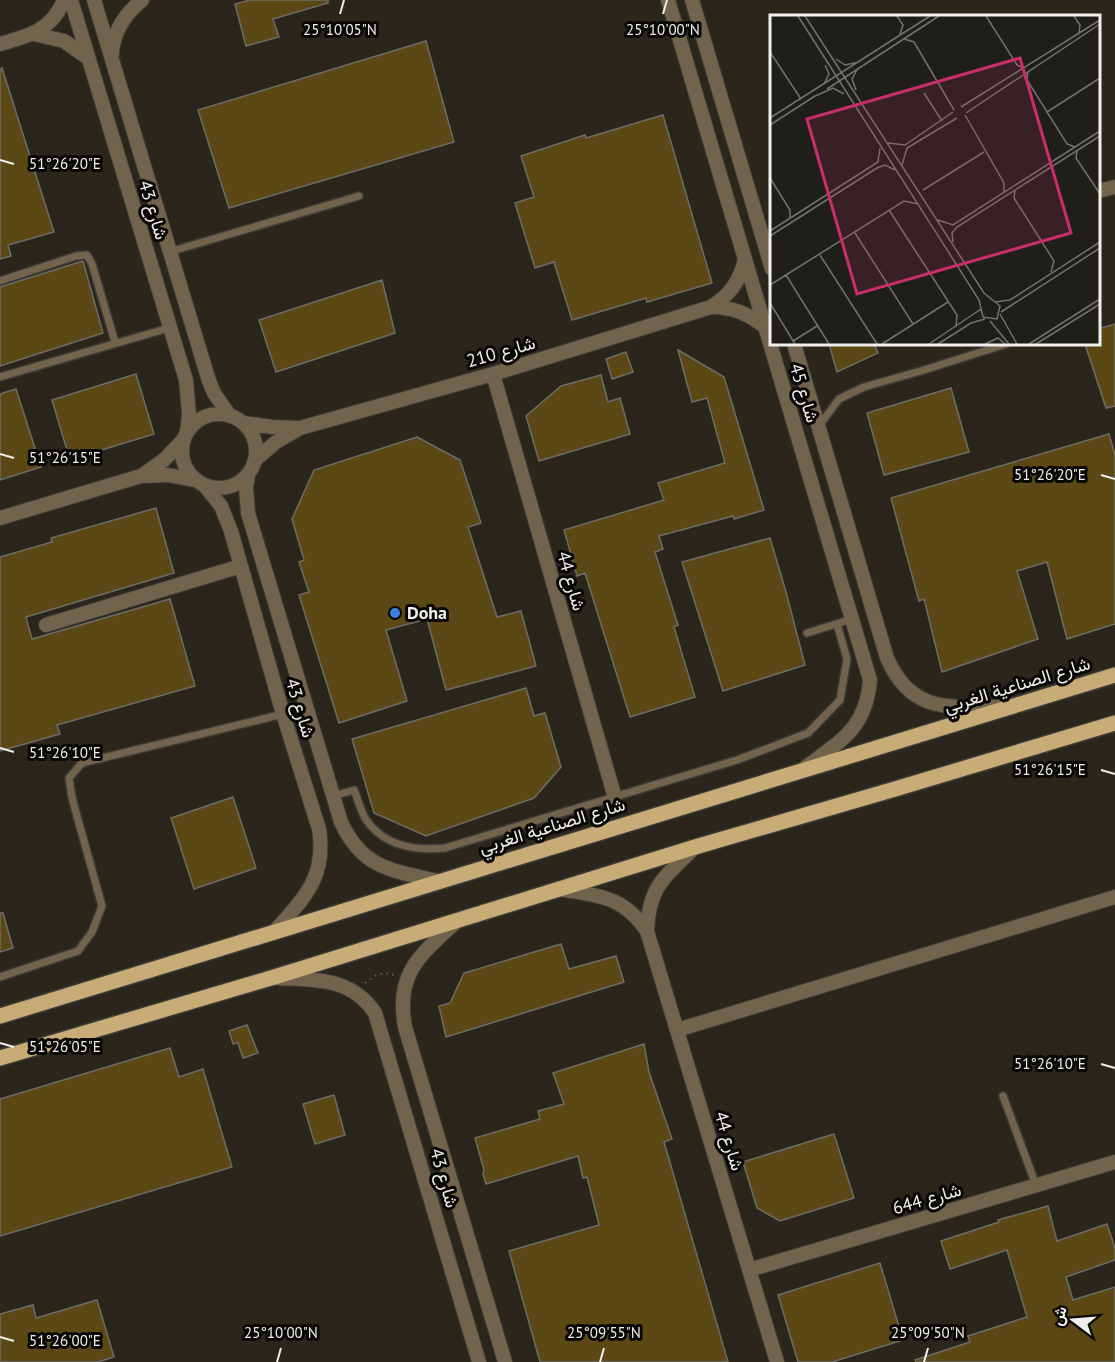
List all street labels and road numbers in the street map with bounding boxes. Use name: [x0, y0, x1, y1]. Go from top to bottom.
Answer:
street label: شارع 43: [133, 177, 173, 243]
street label: شارع 210: [464, 331, 538, 373]
street label: شارع 45: [784, 360, 824, 426]
street label: شارع 44: [551, 549, 591, 613]
street label: شارع الصناعية الغربي: [941, 651, 1094, 721]
street label: شارع 43: [280, 675, 320, 741]
street label: شارع الصناعية الغربي: [476, 792, 629, 862]
street label: شارع 44: [709, 1108, 749, 1174]
street label: شارع 43: [424, 1146, 464, 1210]
street label: شارع 644: [890, 1178, 964, 1220]

